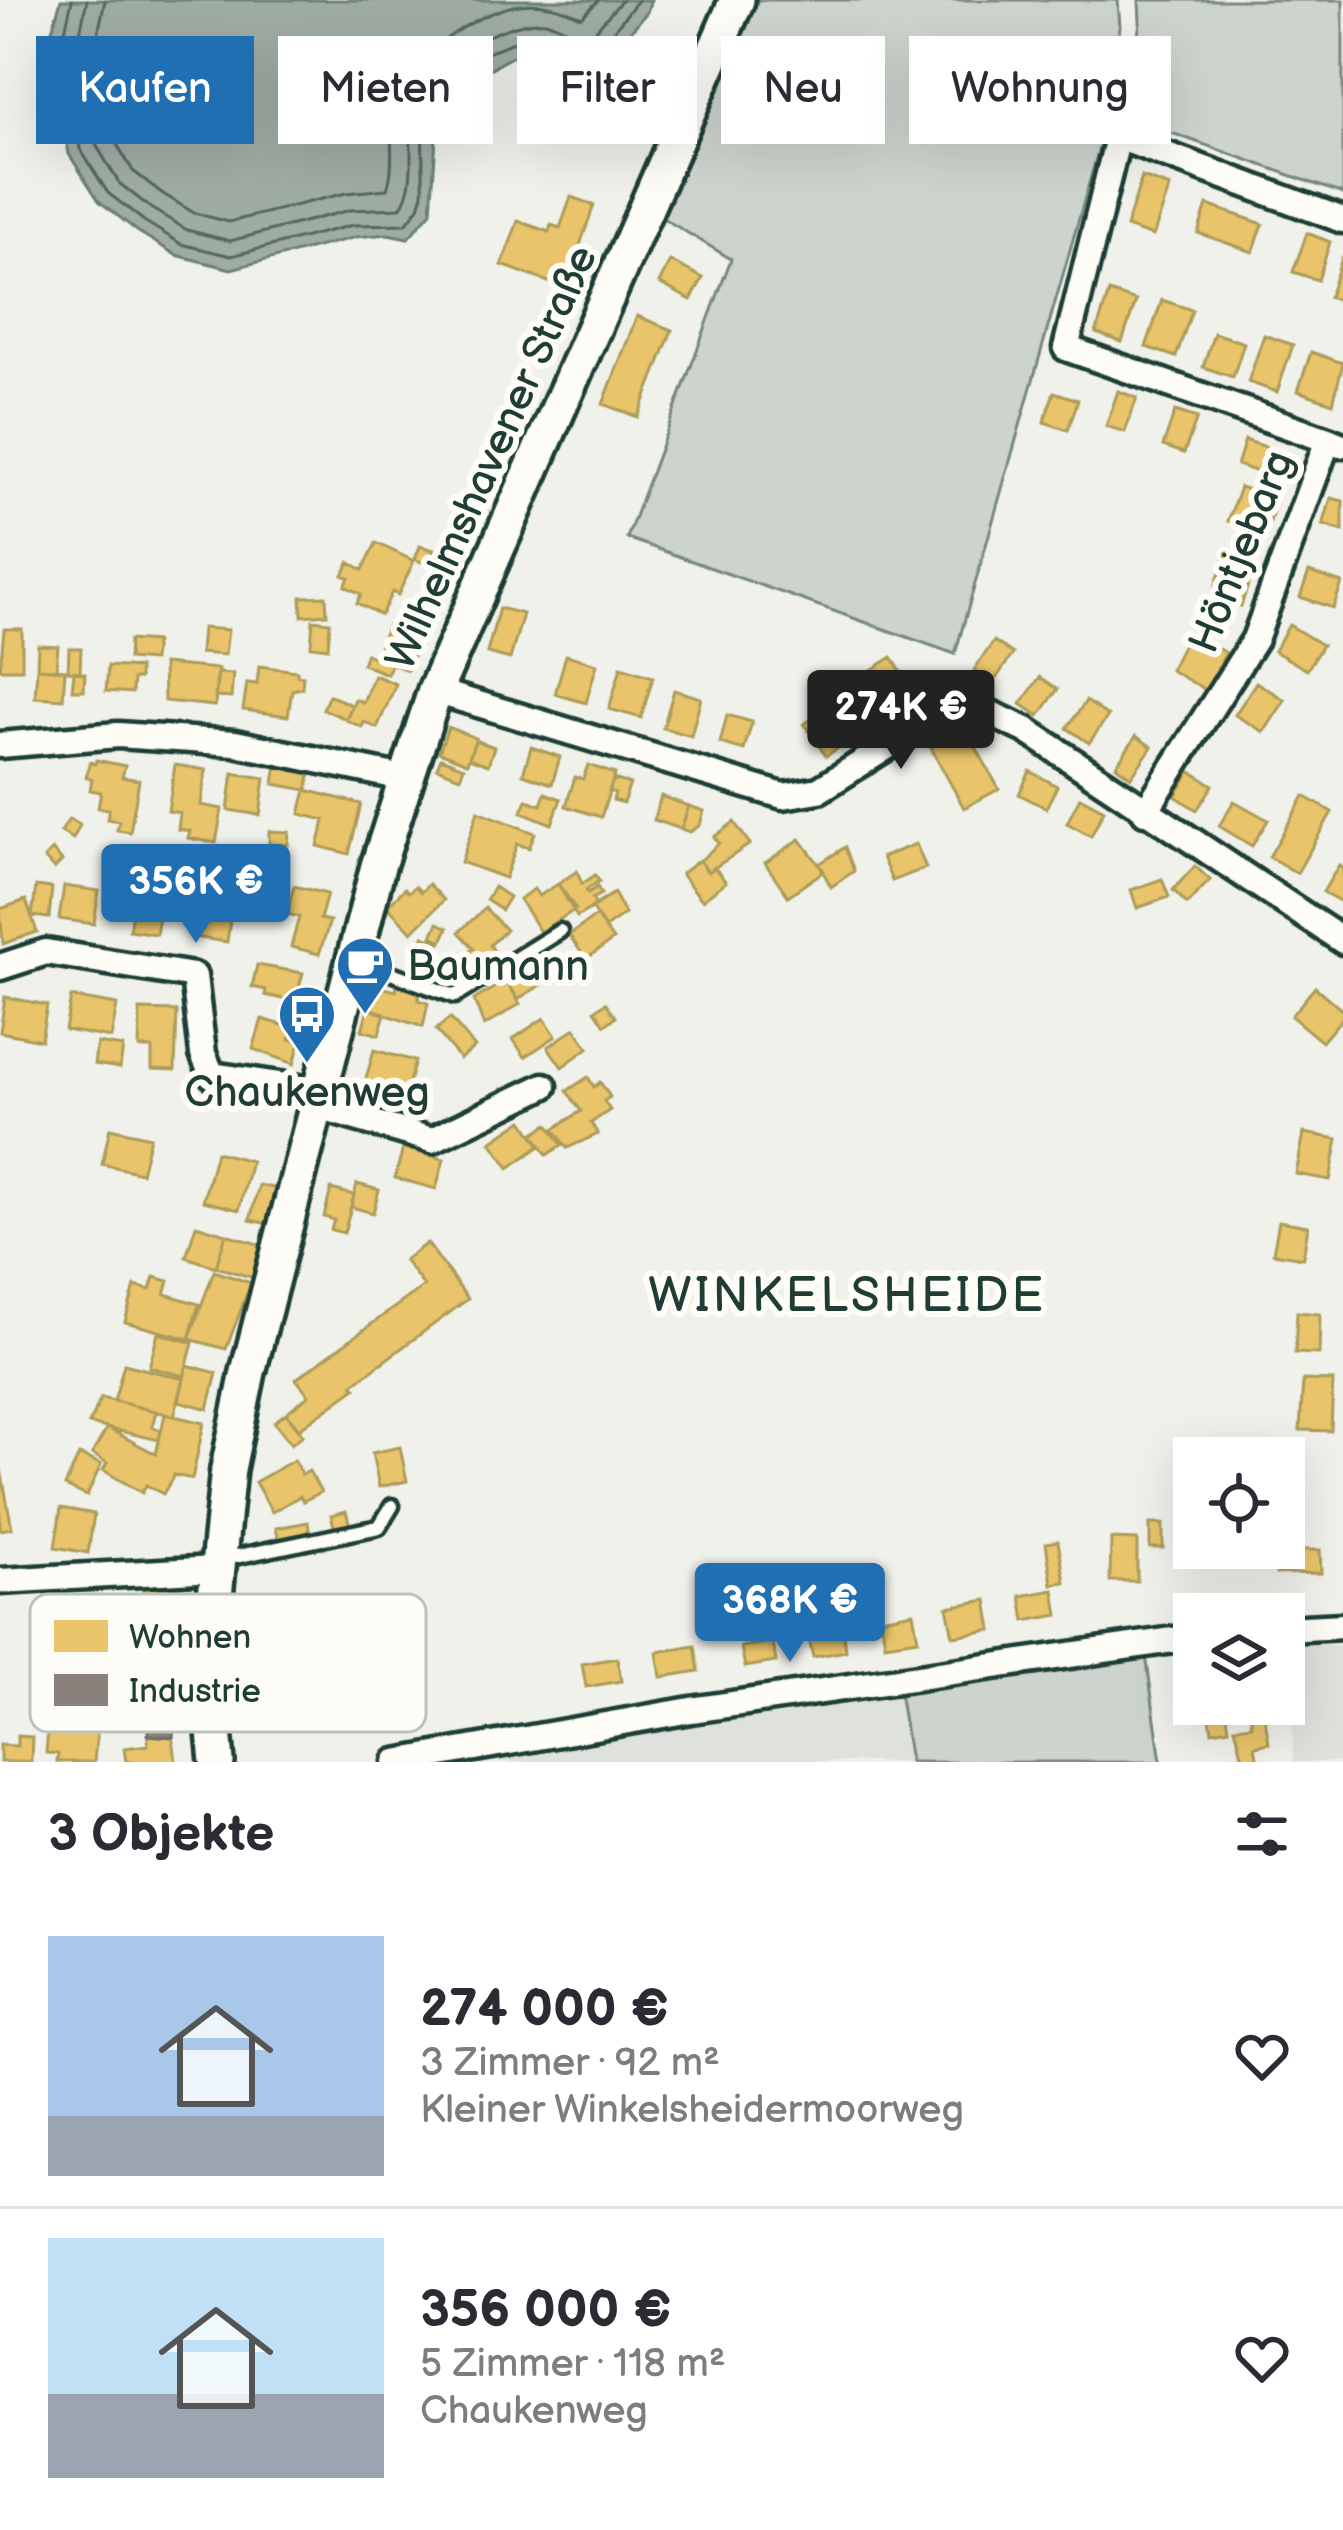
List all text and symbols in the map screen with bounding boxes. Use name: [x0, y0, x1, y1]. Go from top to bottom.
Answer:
chip: Kaufen: [36, 36, 254, 144]
chip: Mieten: [278, 36, 493, 144]
chip: Filter: [517, 36, 697, 144]
chip: Neu: [721, 36, 885, 144]
chip: Wohnung: [909, 36, 1171, 144]
street label: Wilhelmshavener Straße: [376, 238, 609, 678]
street label: Höntjebarg: [1179, 443, 1306, 660]
pin: 274K €: [803, 670, 999, 772]
text: 274K €: [834, 685, 968, 732]
pin: 356K €: [98, 844, 294, 946]
text: 356K €: [128, 859, 264, 906]
cafe icon: Baumann: [334, 934, 396, 1016]
place label: Baumann: [407, 942, 589, 993]
bus stop icon: Chaukenweg: [276, 983, 338, 1065]
place label: Chaukenweg: [184, 1068, 430, 1119]
district label: WINKELSHEIDE: [648, 1268, 1046, 1325]
map controls: [1173, 1437, 1305, 1725]
button: locate: [1173, 1437, 1305, 1569]
pin: 368K €: [692, 1563, 888, 1665]
text: 368K €: [722, 1578, 858, 1625]
button: layers: [1173, 1593, 1305, 1725]
legend: [30, 1594, 426, 1732]
text: Wohnen: [129, 1618, 251, 1658]
text: Industrie: [129, 1672, 261, 1712]
icon: filters: [1229, 1801, 1295, 1867]
text: 3 Objekte: [48, 1804, 274, 1865]
text: 274 000 €: [420, 1979, 669, 2040]
icon: home: [144, 1984, 288, 2128]
icon: heart: [1229, 2023, 1295, 2089]
text: 3 Zimmer · 92 m²: [420, 2040, 720, 2087]
text: Kleiner Winkelsheidermoorweg: [420, 2087, 964, 2134]
text: 356 000 €: [420, 2280, 671, 2341]
icon: home: [144, 2286, 288, 2430]
icon: heart: [1229, 2325, 1295, 2391]
text: 5 Zimmer · 118 m²: [420, 2341, 726, 2388]
text: Chaukenweg: [420, 2388, 648, 2435]

